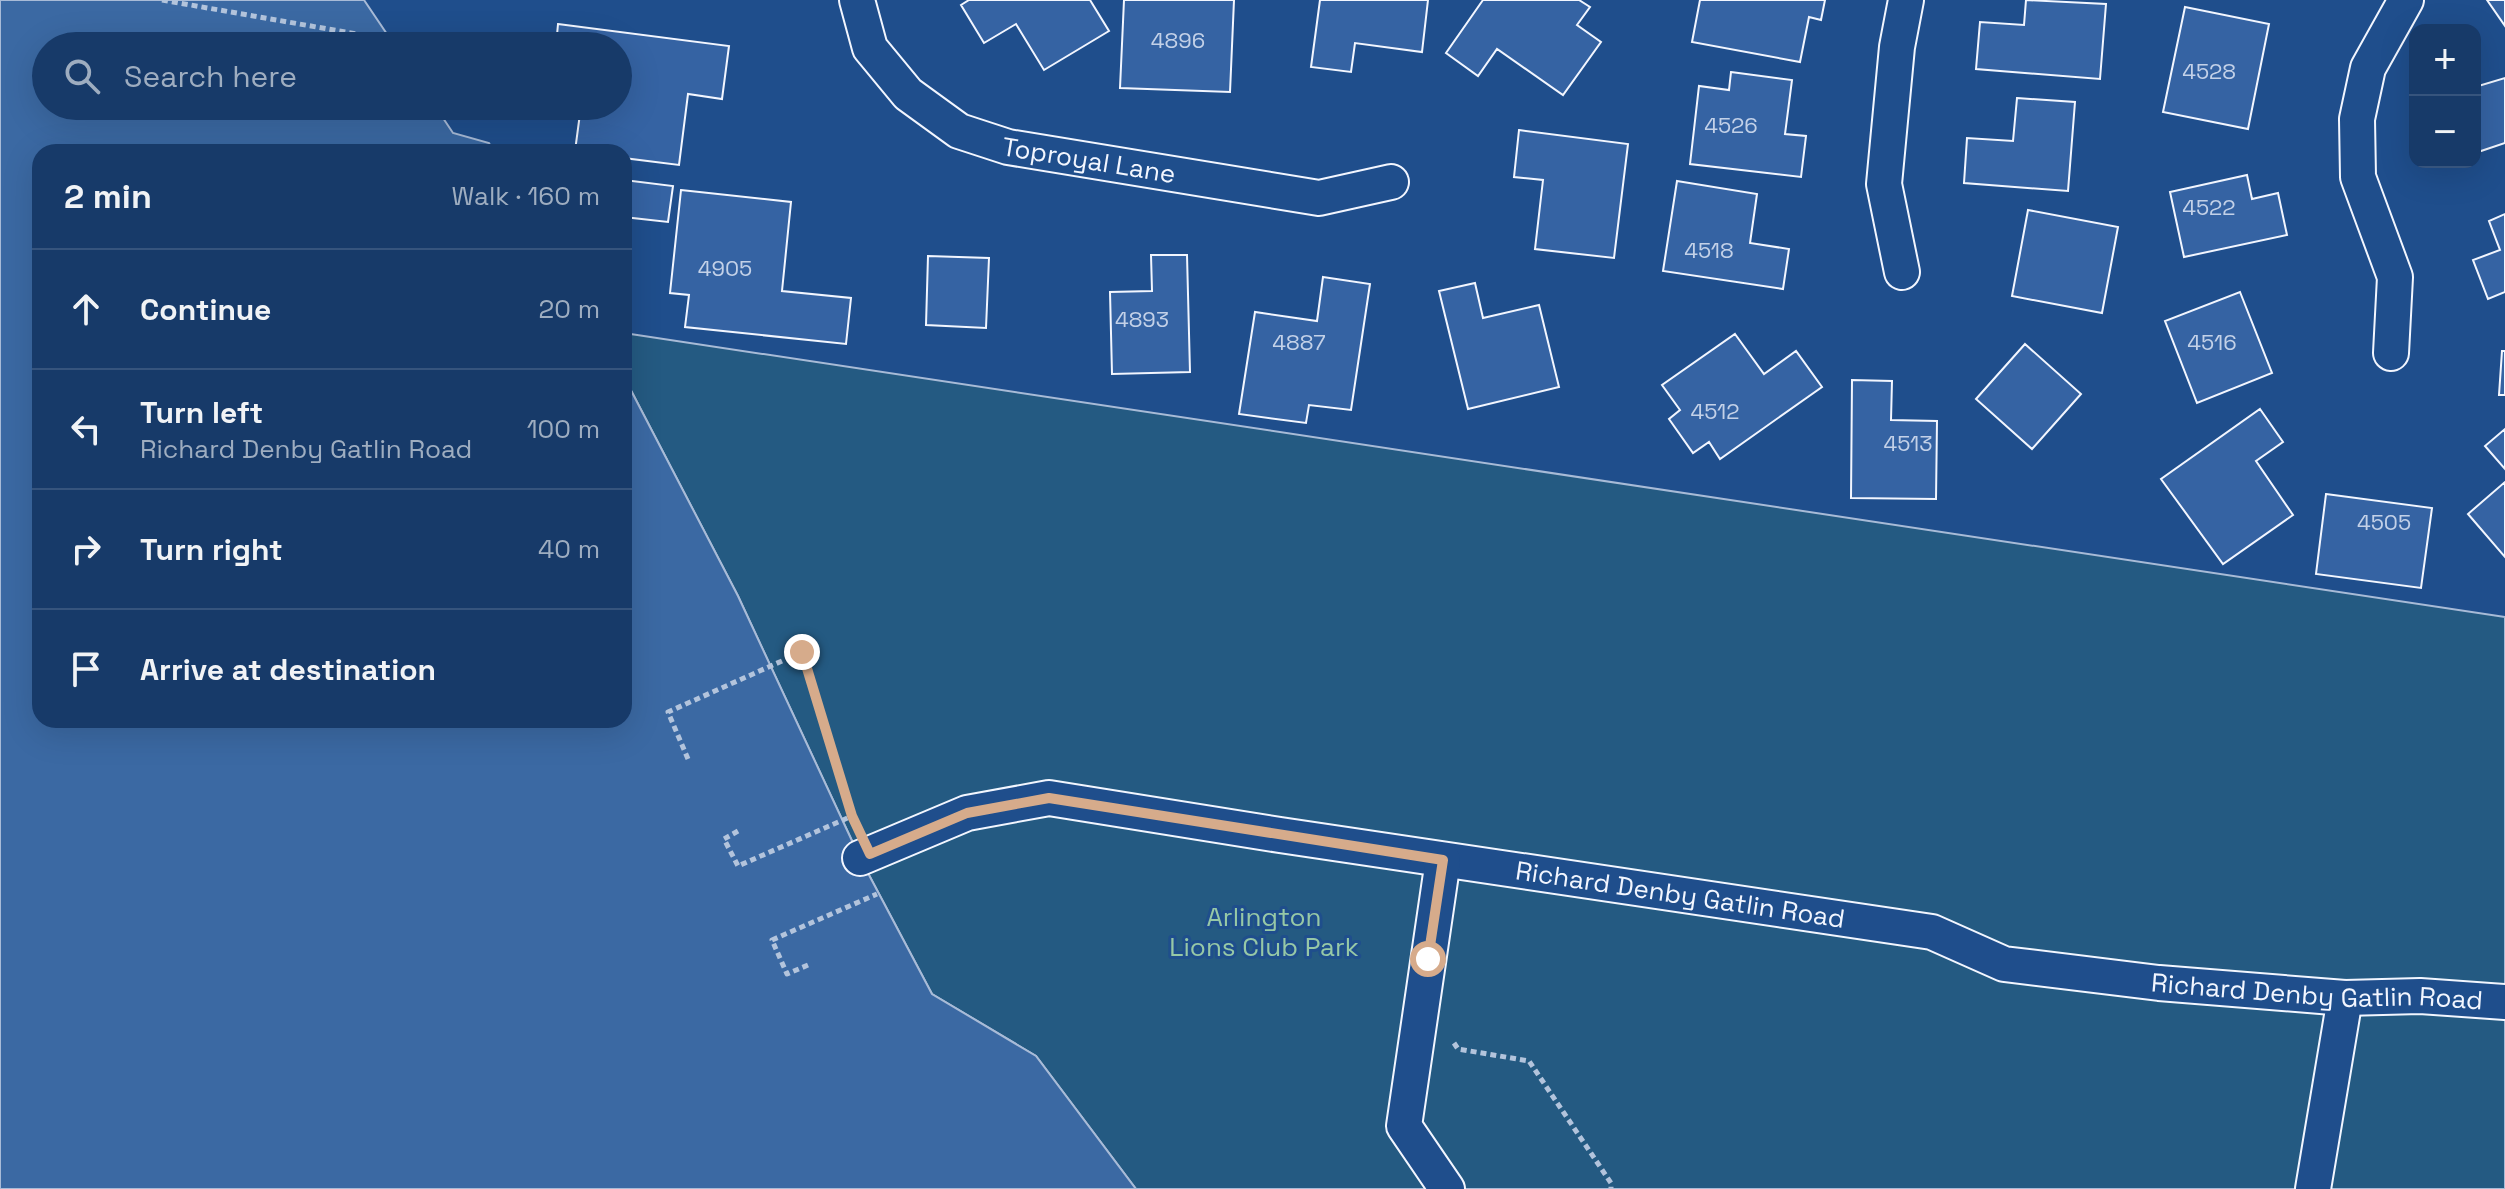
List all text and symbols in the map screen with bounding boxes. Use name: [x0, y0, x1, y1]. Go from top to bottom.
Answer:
map controls: [2409, 24, 2481, 168]
button: +: [2409, 24, 2481, 96]
house number: 4896: [1151, 26, 1205, 54]
search box: [32, 32, 632, 120]
icon: search: [60, 54, 104, 98]
text: Search here: [124, 57, 297, 96]
house number: 4528: [2182, 57, 2236, 85]
button: −: [2409, 96, 2481, 168]
house number: 4526: [1704, 111, 1758, 139]
street label: Toproyal Lane: [1000, 129, 1178, 191]
text: 2 min: [64, 175, 152, 218]
text: Walk · 160 m: [451, 179, 600, 213]
house number: 4522: [2182, 193, 2236, 221]
house number: 4518: [1684, 236, 1734, 264]
house number: 4905: [698, 254, 752, 282]
icon: ahead: [64, 287, 108, 331]
text: Continue: [140, 290, 271, 329]
text: 20 m: [539, 292, 600, 326]
house number: 4893: [1115, 305, 1169, 333]
house number: 4887: [1272, 328, 1326, 356]
house number: 4516: [2187, 328, 2237, 356]
text: Turn left: [140, 393, 263, 432]
house number: 4512: [1690, 397, 1740, 425]
icon: left: [64, 407, 108, 451]
text: 100 m: [527, 412, 600, 446]
house number: 4513: [1883, 429, 1933, 457]
text: Richard Denby Gatlin Road: [140, 432, 472, 466]
house number: 4505: [2357, 508, 2411, 536]
icon: right: [64, 527, 108, 571]
text: Turn right: [140, 530, 283, 569]
text: 40 m: [538, 532, 600, 566]
route end: [784, 634, 820, 670]
icon: arrive: [64, 647, 108, 691]
text: Arrive at destination: [140, 650, 436, 689]
street label: Richard Denby Gatlin Road: [1513, 853, 1847, 936]
park label: Arlington Lions Club Park: [1169, 900, 1359, 964]
route start: [1410, 941, 1446, 977]
street label: Richard Denby Gatlin Road: [2150, 965, 2484, 1017]

